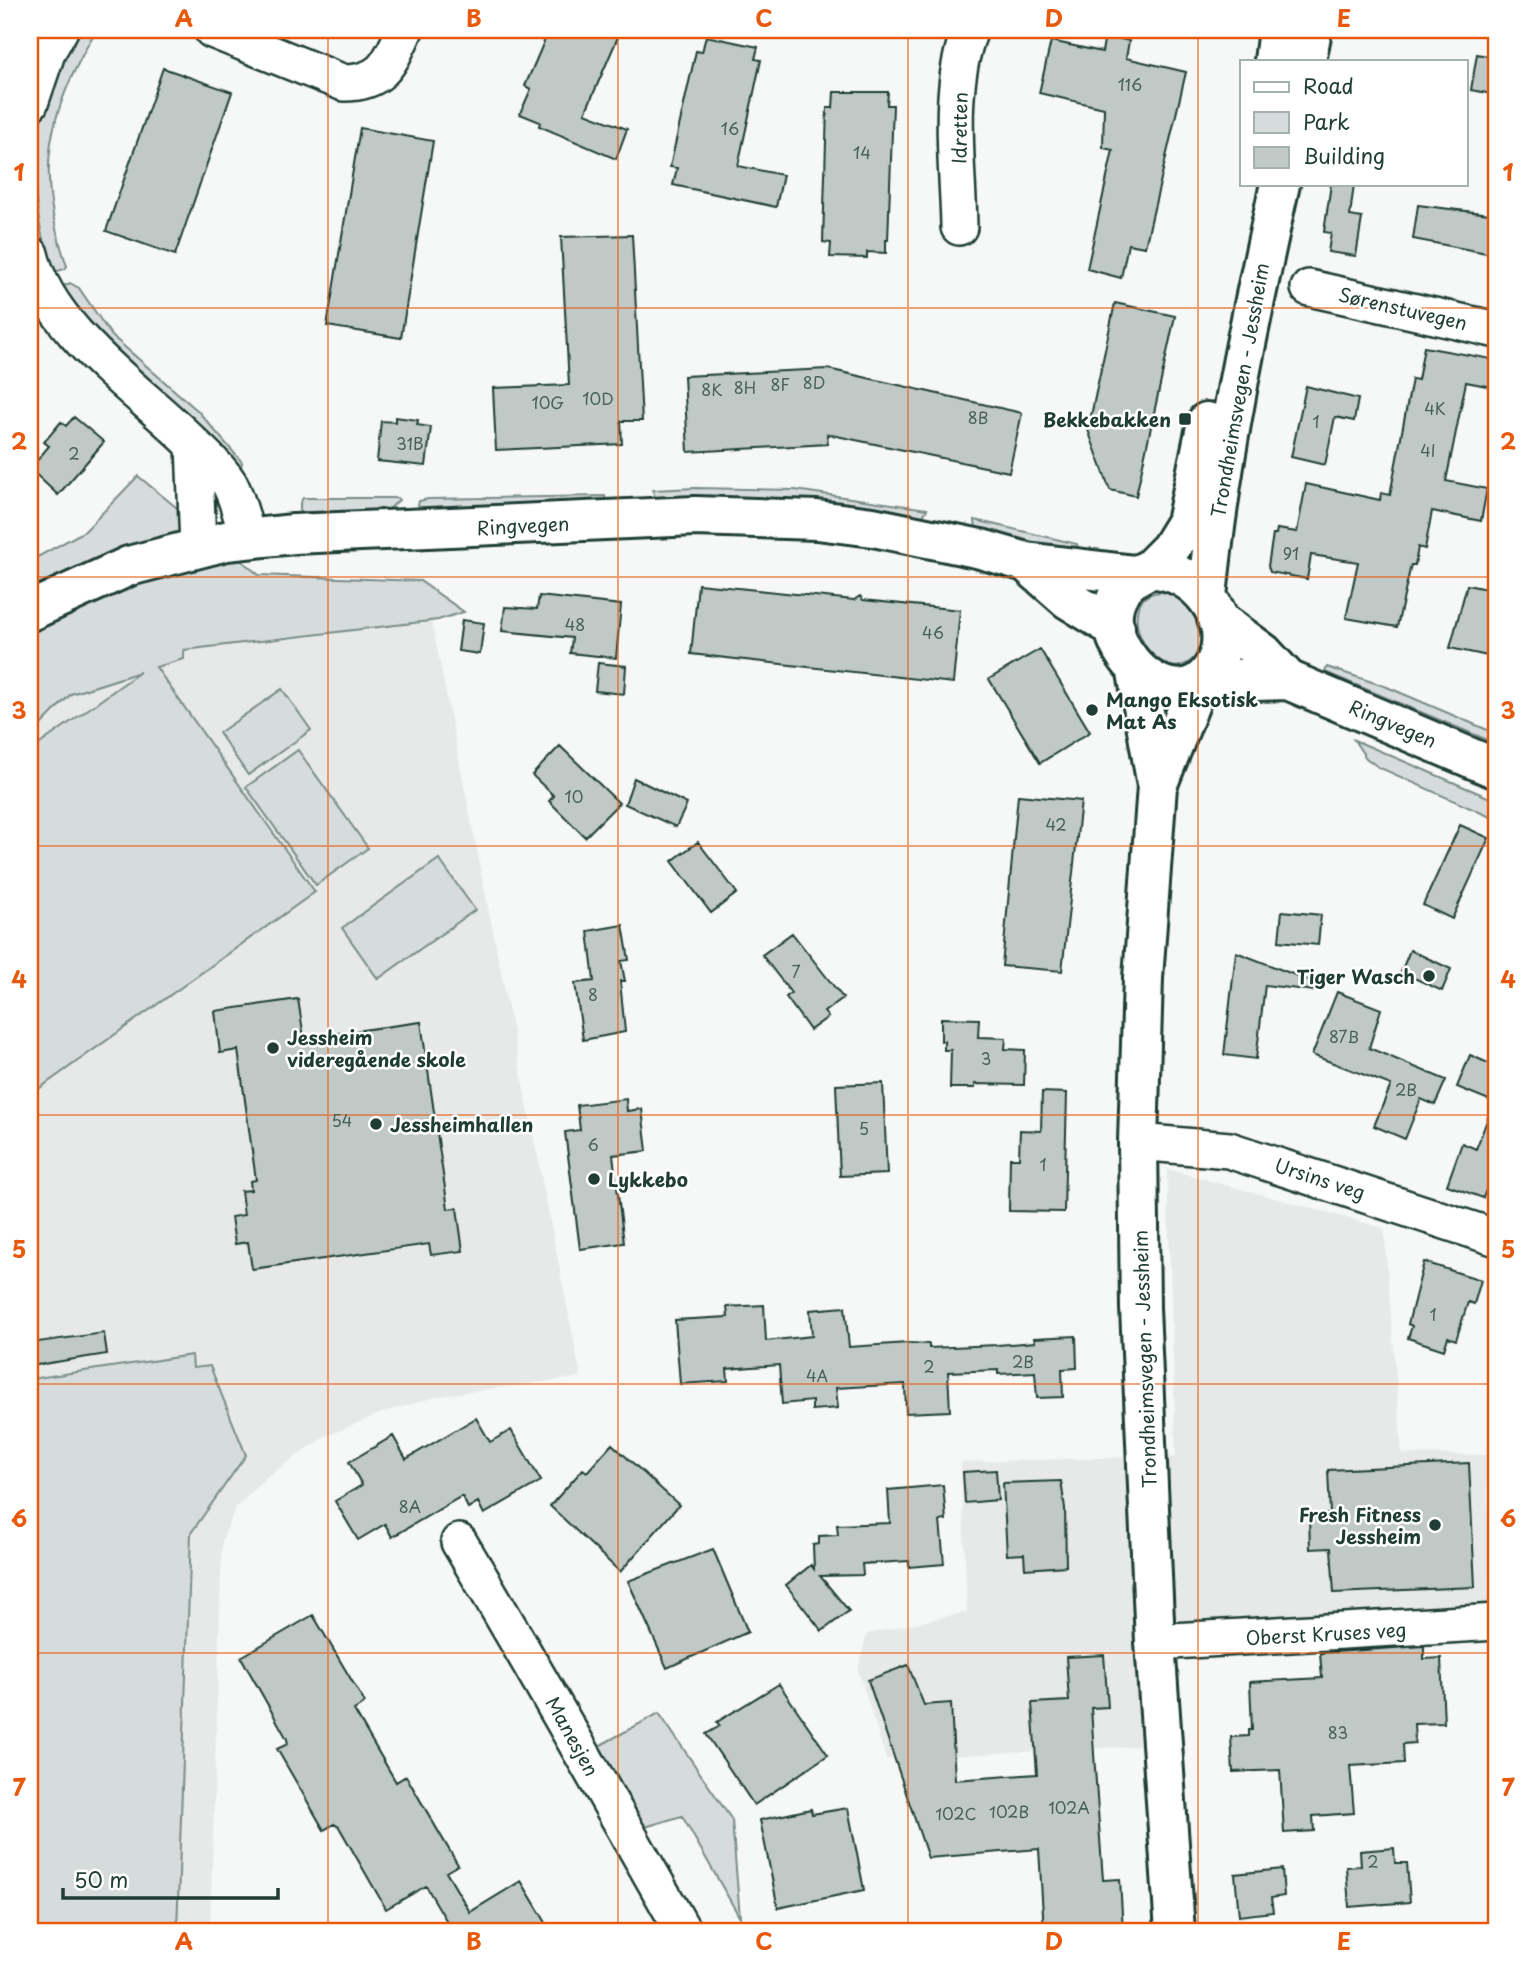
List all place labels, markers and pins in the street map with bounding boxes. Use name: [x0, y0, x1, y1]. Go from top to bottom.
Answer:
place label: Bekkebakken: [1043, 405, 1171, 433]
marker: Bekkebakken: [1177, 411, 1193, 427]
place label: Mango Eksotisk Mat As: [1106, 685, 1258, 735]
marker: Mango Eksotisk Mat As: [1084, 702, 1100, 718]
place label: Tiger Wasch: [1296, 962, 1415, 990]
marker: Tiger Wasch: [1421, 968, 1437, 984]
place label: Jessheim videregående skole: [287, 1023, 466, 1073]
marker: Jessheim videregående skole: [265, 1040, 281, 1056]
place label: Jessheimhallen: [390, 1110, 533, 1138]
marker: Jessheimhallen: [368, 1116, 384, 1132]
place label: Lykkebo: [608, 1165, 688, 1193]
marker: Lykkebo: [586, 1171, 602, 1187]
place label: Fresh Fitness Jessheim: [1299, 1500, 1421, 1550]
marker: Fresh Fitness Jessheim: [1427, 1517, 1443, 1533]

